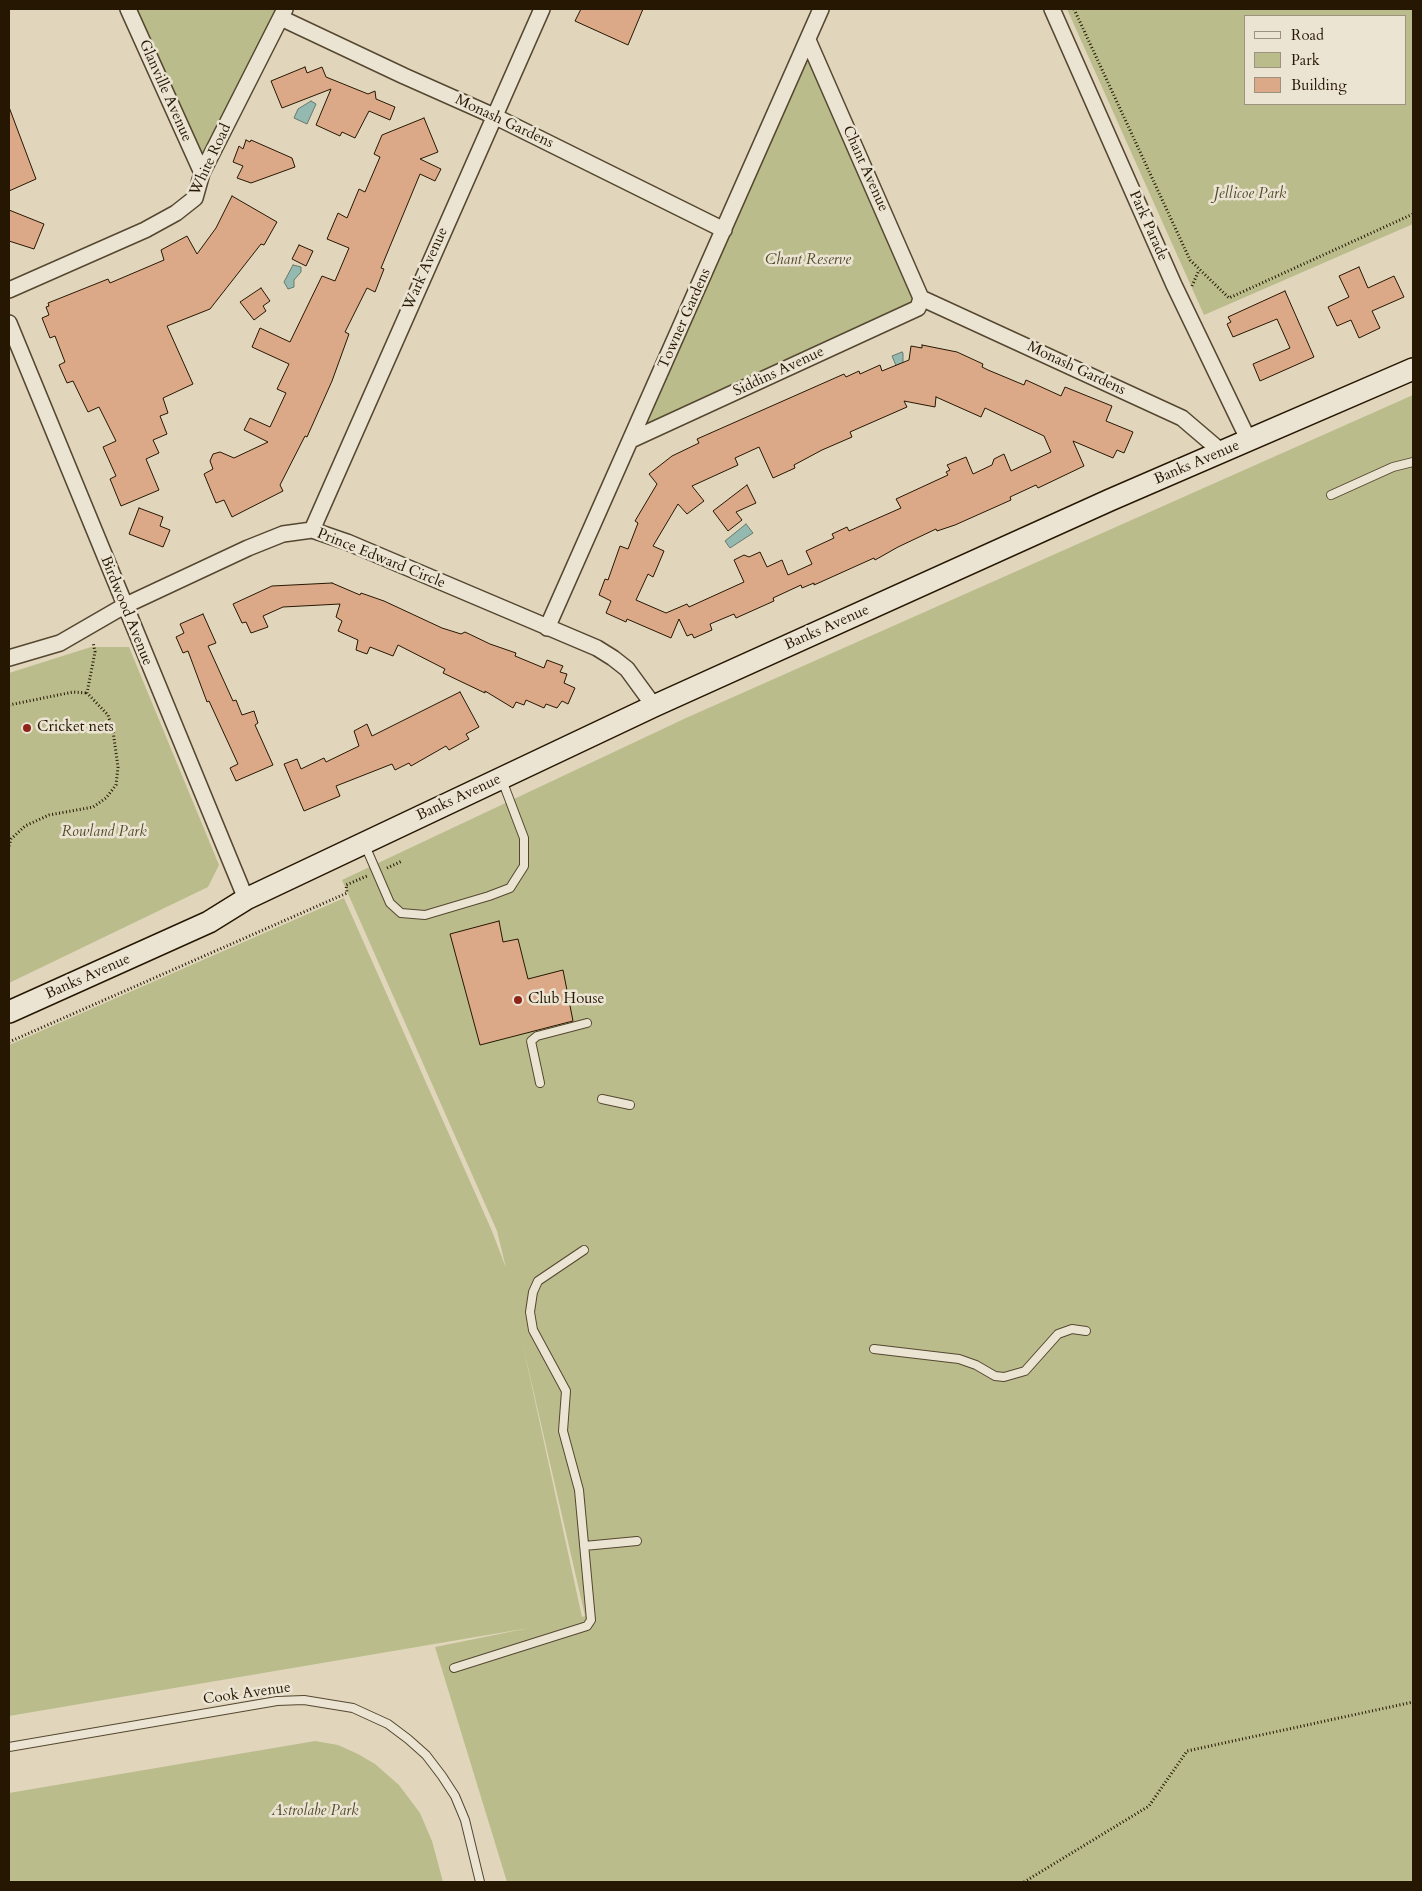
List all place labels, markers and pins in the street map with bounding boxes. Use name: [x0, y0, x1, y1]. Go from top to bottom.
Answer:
place label: Cricket nets: [37, 719, 114, 737]
marker: Cricket nets: [21, 722, 33, 734]
place label: Club House: [528, 991, 604, 1009]
marker: Club House: [512, 994, 524, 1006]

